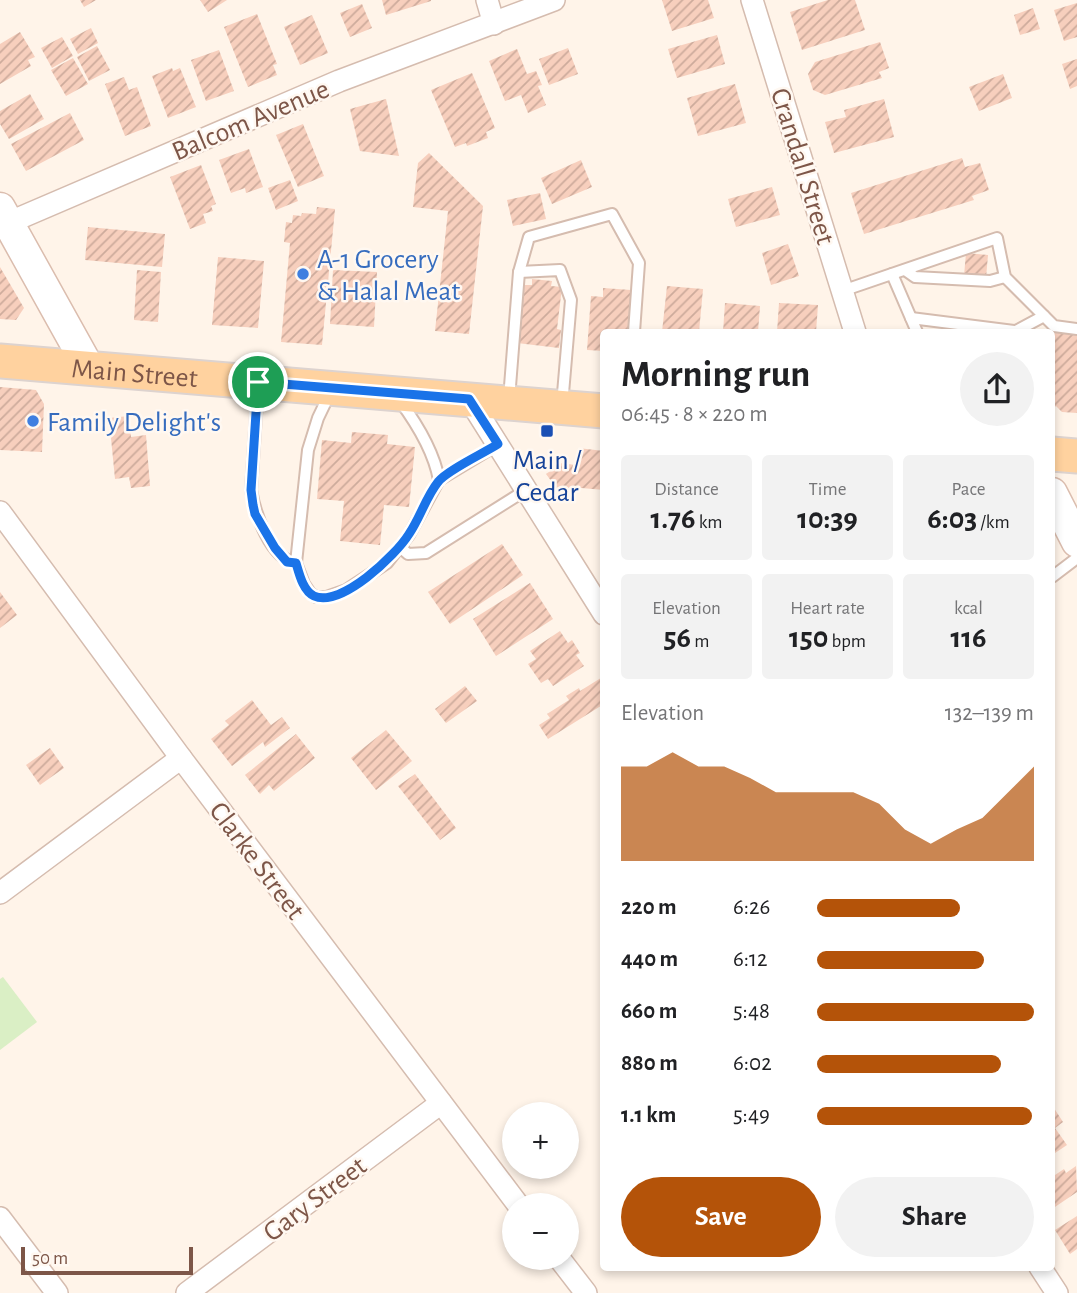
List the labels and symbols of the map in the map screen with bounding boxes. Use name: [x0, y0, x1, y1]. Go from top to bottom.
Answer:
street label: Balcom Avenue: [168, 75, 333, 167]
street label: Crandall Street: [765, 85, 839, 248]
place label: A-1 Grocery & Halal Meat: [317, 246, 460, 306]
marker: A-1 Grocery & Halal Meat: [295, 266, 311, 282]
pin: [228, 352, 288, 412]
street label: Main Street: [70, 355, 199, 393]
place label: Family Delight's: [47, 409, 221, 437]
marker: Family Delight's: [25, 413, 41, 429]
marker: Main / Cedar: [539, 423, 555, 439]
place label: Main / Cedar: [513, 447, 582, 507]
street label: Clarke Street: [203, 797, 309, 925]
street label: Gary Street: [258, 1152, 372, 1247]
scale bar: [21, 1244, 192, 1276]

